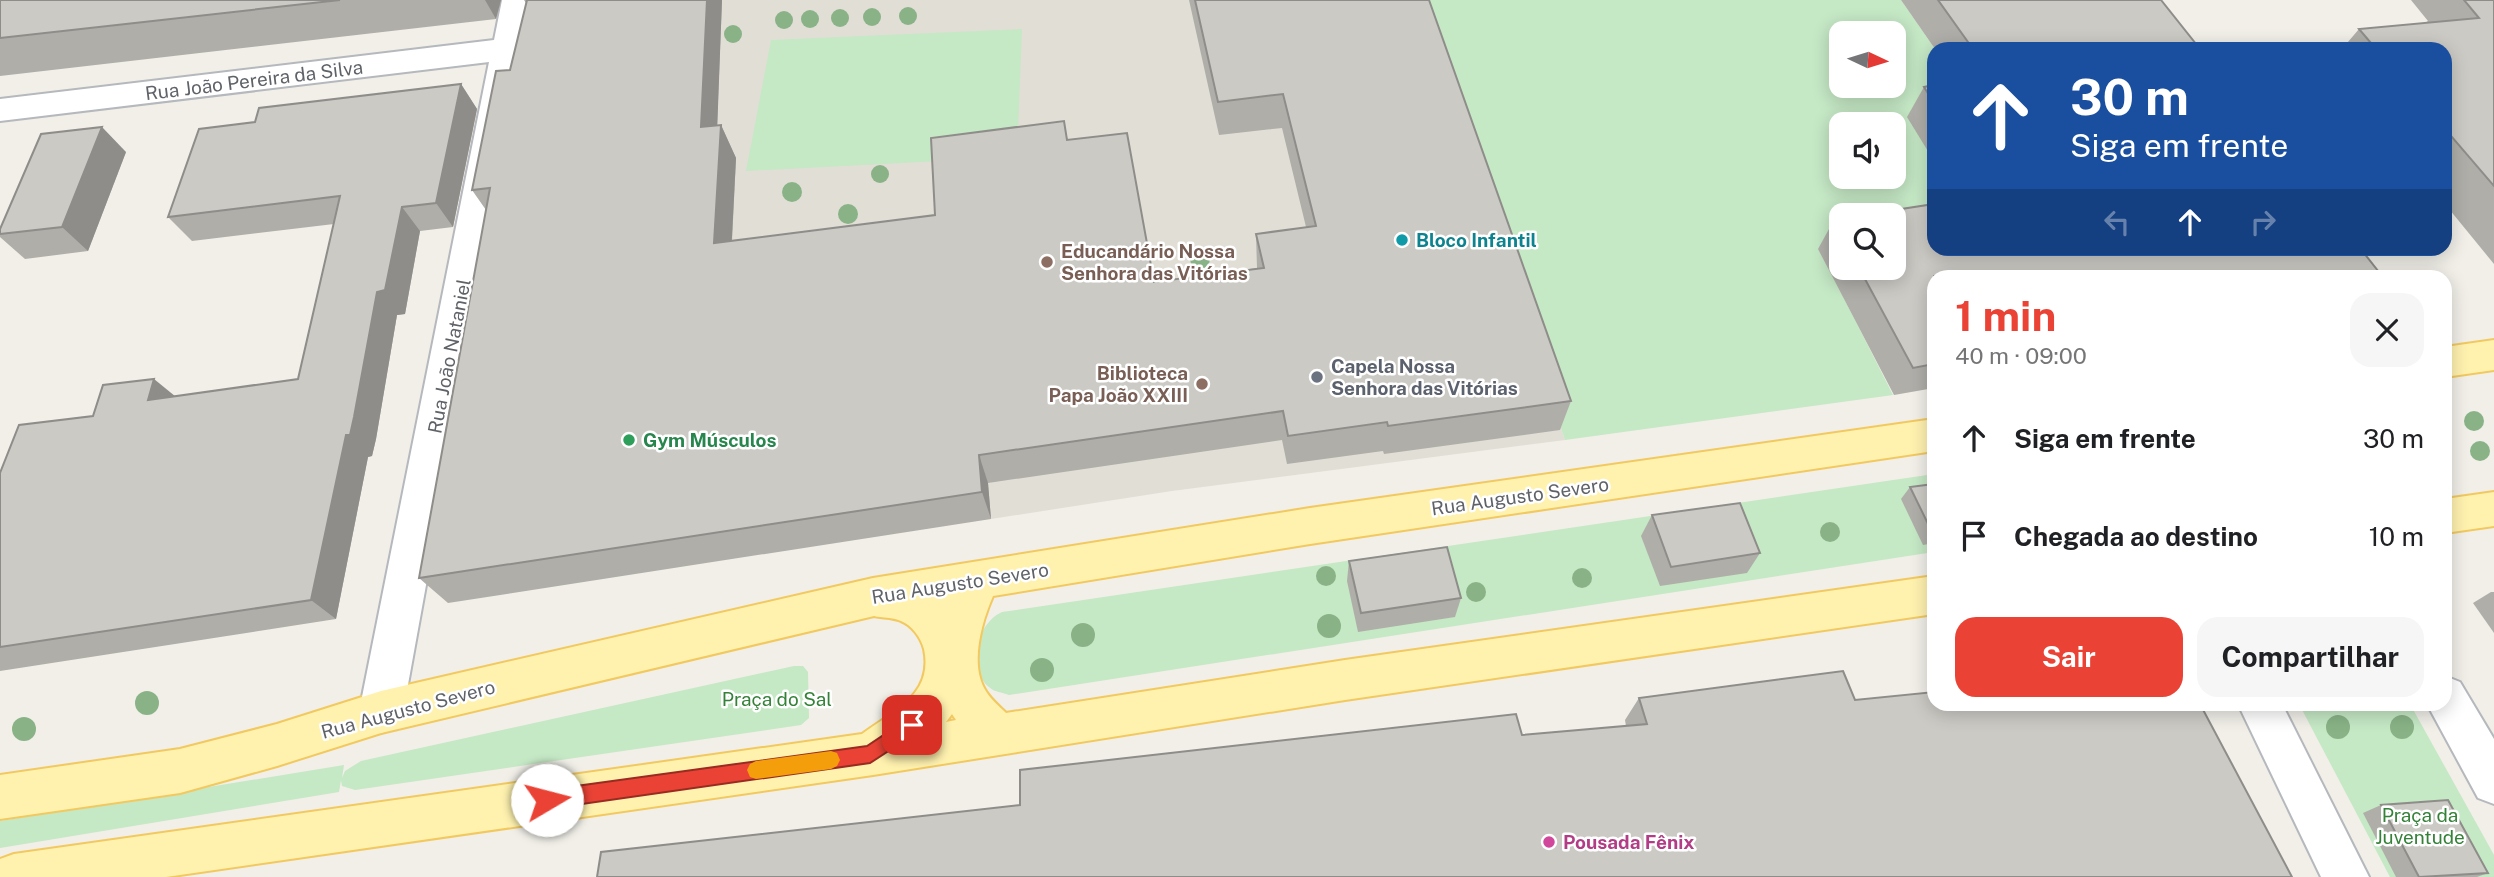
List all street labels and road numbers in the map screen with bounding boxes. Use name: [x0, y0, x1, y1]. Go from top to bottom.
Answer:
street label: Rua João Pereira da Silva: [144, 56, 364, 104]
street label: Rua João Nataniel: [423, 277, 475, 435]
street label: Rua Augusto Severo: [1430, 473, 1610, 519]
street label: Rua Augusto Severo: [870, 558, 1050, 608]
street label: Rua Augusto Severo: [319, 675, 497, 743]

